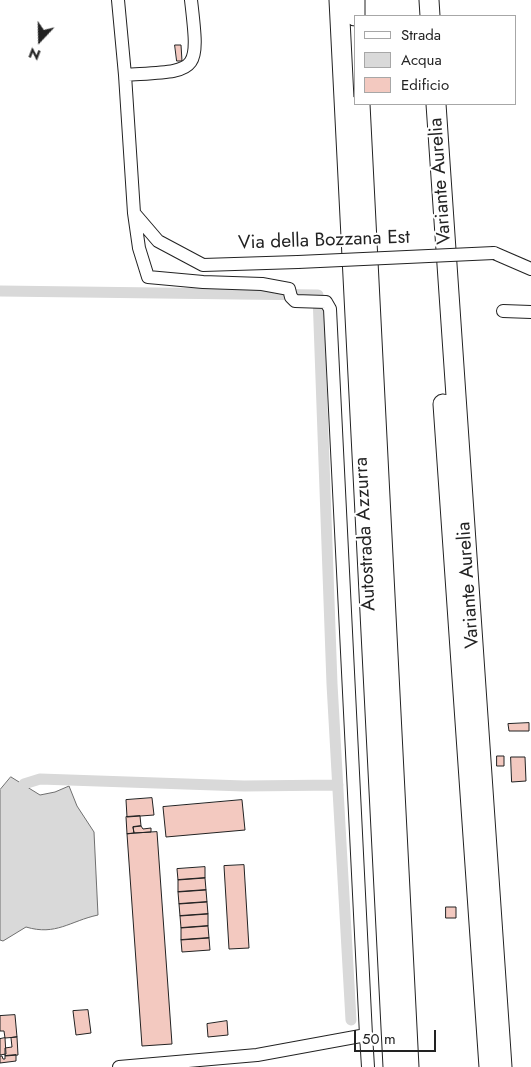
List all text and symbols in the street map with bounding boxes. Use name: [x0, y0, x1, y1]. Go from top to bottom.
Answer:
north arrow: [15, 15, 65, 65]
legend: [354, 15, 516, 105]
text: Strada: [401, 24, 441, 46]
text: N: [26, 43, 43, 65]
text: Acqua: [401, 49, 442, 71]
text: Edificio: [401, 74, 449, 96]
street label: Variante Aurelia: [425, 117, 457, 245]
street label: Via della Bozzana Est: [238, 227, 410, 255]
street label: Autostrada Azzurra: [351, 456, 381, 612]
street label: Variante Aurelia: [453, 521, 485, 649]
scale bar: [356, 1020, 438, 1052]
text: 50 m: [362, 1028, 396, 1050]

